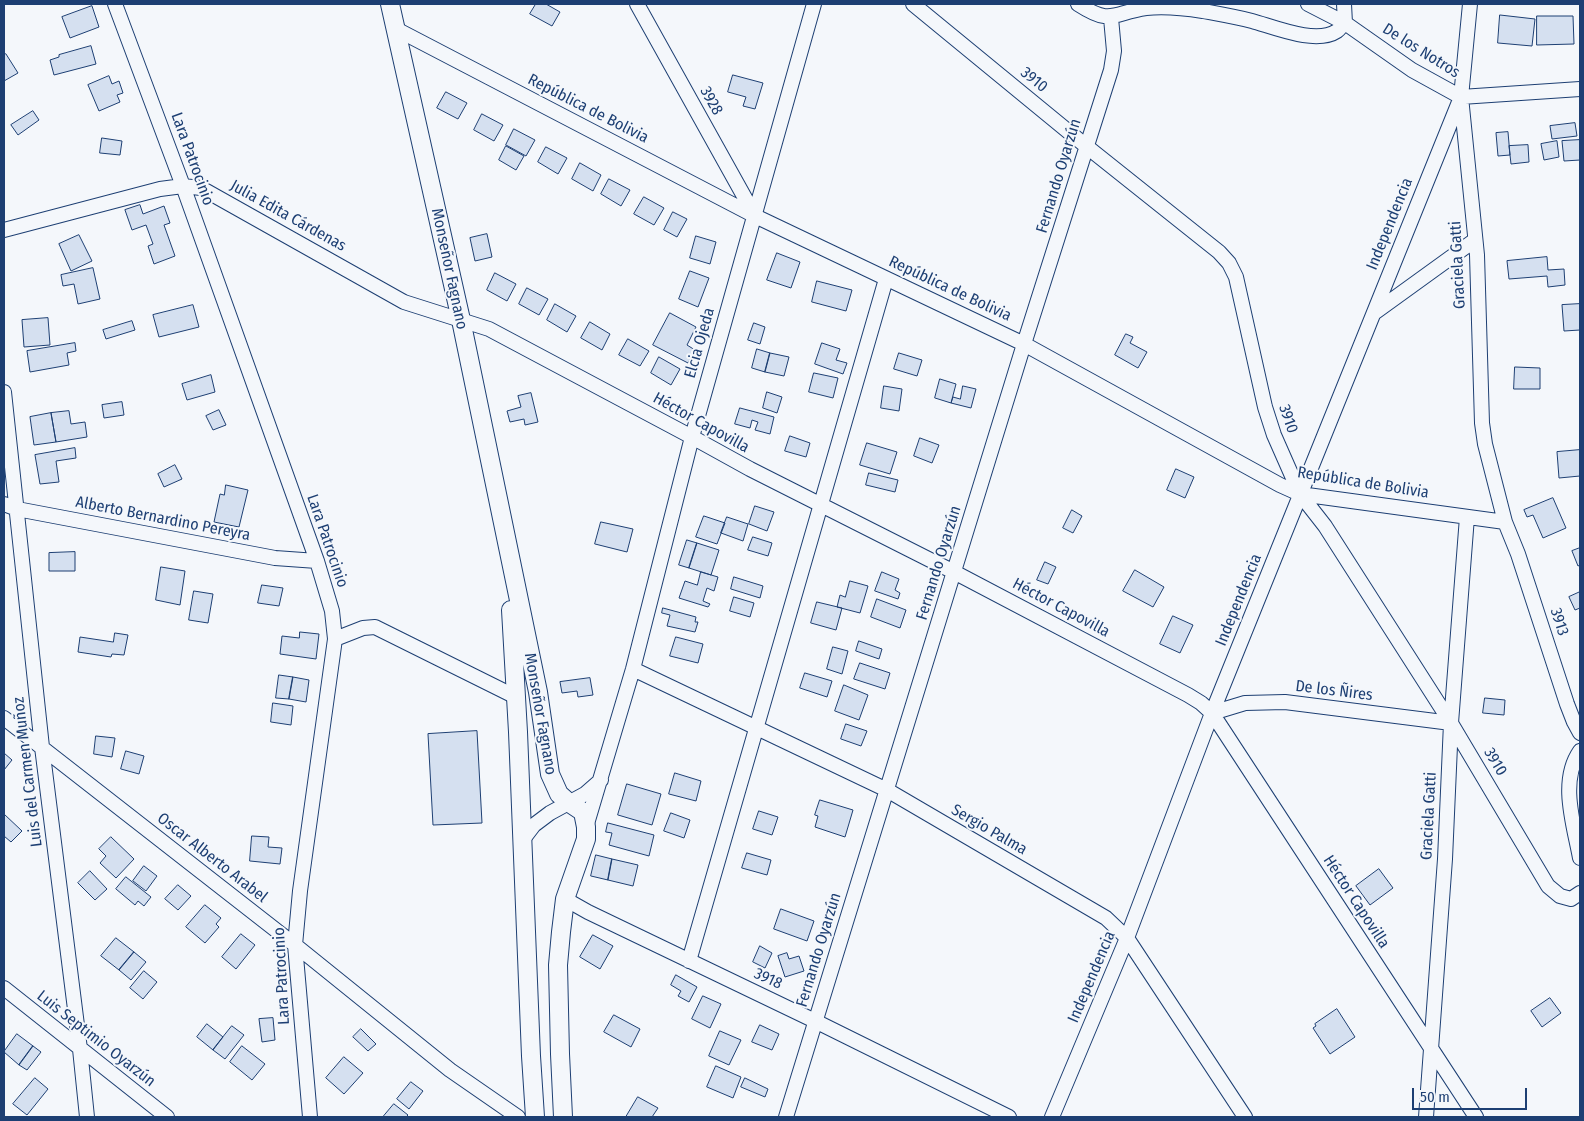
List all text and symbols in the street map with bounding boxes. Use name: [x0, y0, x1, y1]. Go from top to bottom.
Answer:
street label: De los Notros: [1379, 20, 1463, 82]
street label: 3910: [1017, 63, 1051, 97]
street label: República de Bolivia: [524, 70, 652, 148]
street label: 3928: [695, 83, 727, 119]
street label: Lara Patrocinio: [166, 110, 218, 208]
street label: Fernando Oyarzún: [1032, 116, 1086, 236]
street label: Independencia: [1363, 175, 1417, 273]
street label: Julia Edita Cárdenas: [227, 176, 349, 256]
street label: Monseñor Fagnano: [427, 207, 471, 331]
street label: Graciela Gatti: [1446, 220, 1470, 310]
street label: República de Bolivia: [886, 252, 1014, 326]
street label: Elcia Ojeda: [681, 306, 719, 380]
street label: Héctor Capovilla: [649, 389, 753, 457]
street label: 3910: [1274, 402, 1302, 436]
street label: República de Bolivia: [1296, 463, 1430, 503]
street label: Lara Patrocinio: [302, 492, 352, 590]
street label: Alberto Bernardino Pereyra: [74, 493, 252, 545]
street label: Fernando Oyarzún: [912, 503, 966, 623]
street label: Independencia: [1212, 551, 1266, 649]
street label: Héctor Capovilla: [1009, 574, 1113, 642]
street label: 3913: [1546, 606, 1572, 638]
street label: Monseñor Fagnano: [520, 652, 560, 776]
street label: De los Ñires: [1294, 677, 1374, 705]
street label: Luis del Carmen Muñoz: [9, 696, 47, 848]
street label: 3910: [1479, 745, 1511, 779]
street label: Graciela Gatti: [1417, 771, 1441, 861]
street label: Sergio Palma: [948, 801, 1030, 859]
street label: Oscar Alberto Arabel: [153, 809, 271, 907]
street label: Héctor Capovilla: [1319, 852, 1393, 952]
street label: Fernando Oyarzún: [792, 890, 846, 1010]
street label: Lara Patrocinio: [270, 927, 294, 1025]
street label: Independencia: [1064, 928, 1120, 1026]
street label: 3918: [751, 964, 785, 994]
street label: Luis Septimio Oyarzún: [33, 987, 159, 1091]
scale bar: [1414, 1078, 1529, 1110]
text: 50 m: [1420, 1088, 1450, 1106]

